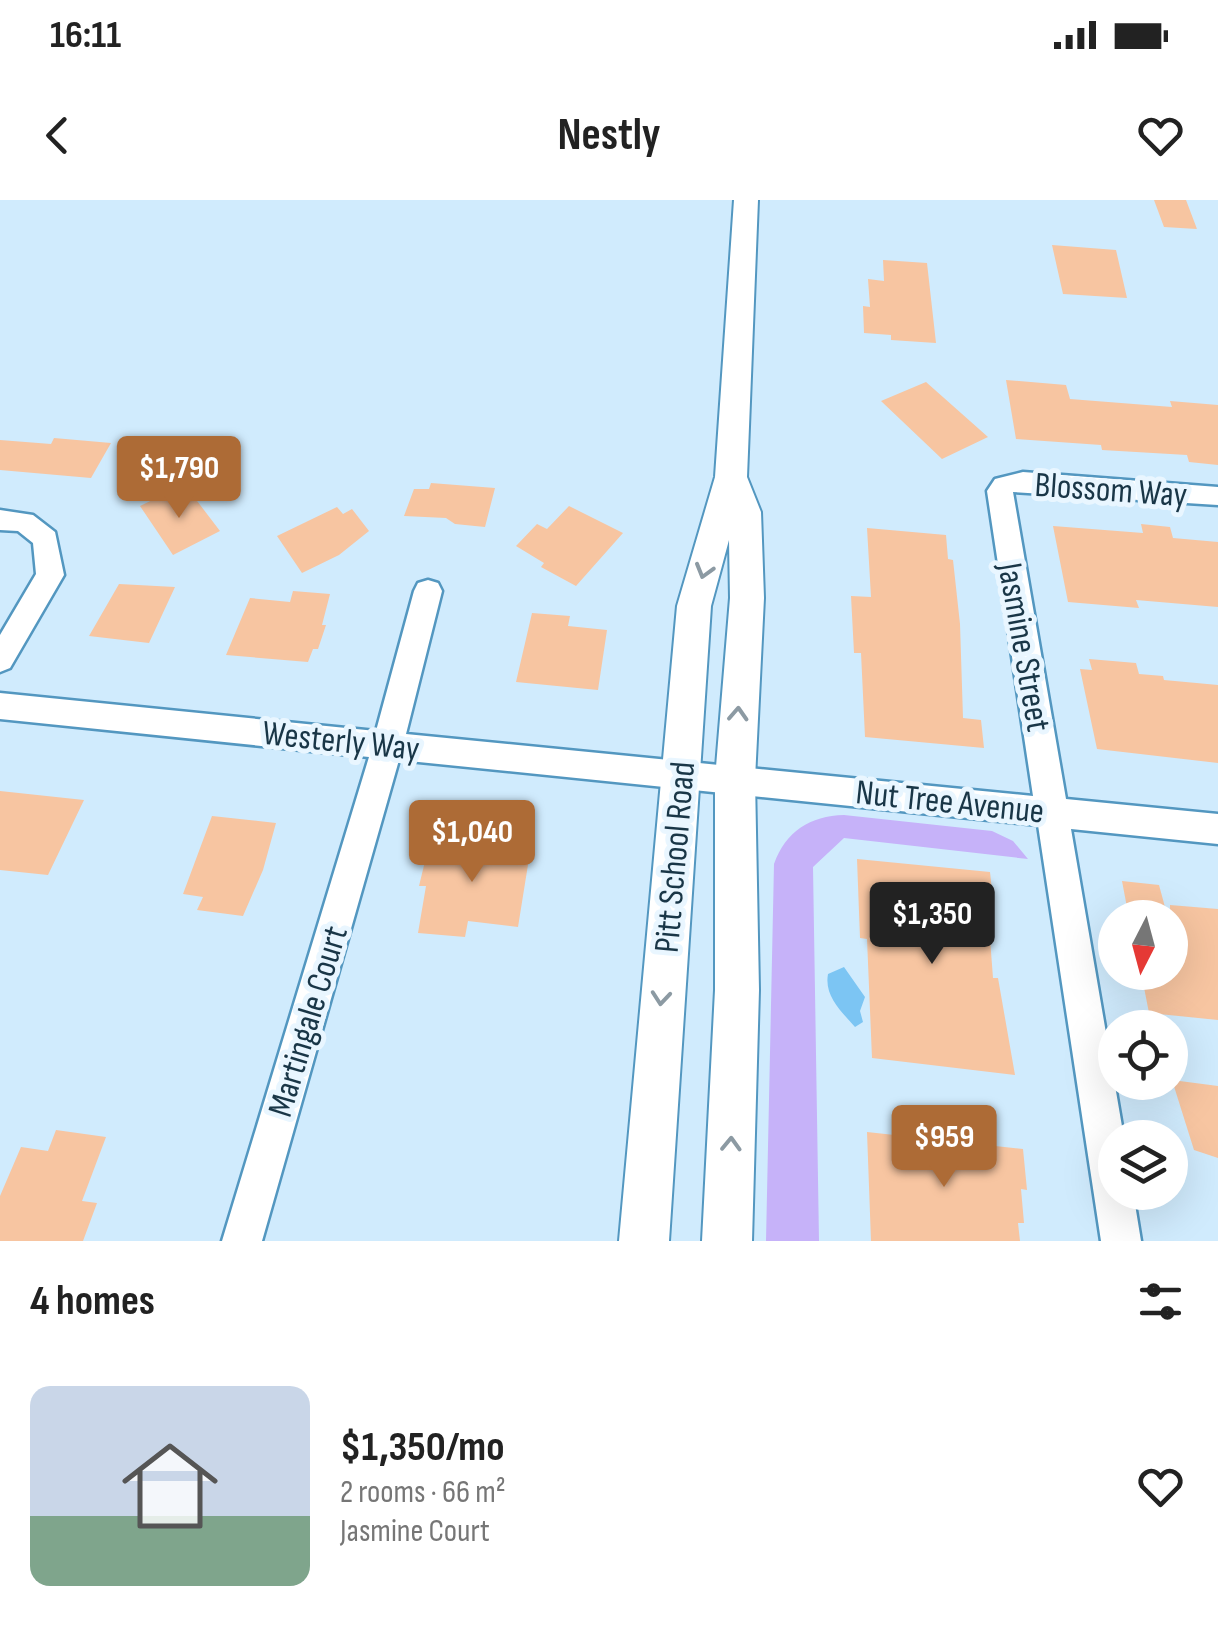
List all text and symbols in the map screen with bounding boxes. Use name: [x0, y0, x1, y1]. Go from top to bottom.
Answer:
text: 16:11: [50, 13, 121, 58]
icon: back: [30, 108, 85, 163]
text: Nestly: [557, 108, 661, 163]
icon: heart: [1133, 108, 1188, 163]
pin: $1,790: [98, 436, 260, 521]
text: $1,790: [139, 449, 219, 488]
street label: Blossom Way: [1033, 464, 1188, 517]
street label: Jasmine Street: [987, 559, 1060, 735]
one-way arrow: [695, 561, 716, 578]
one-way arrow: [727, 705, 748, 721]
street label: Westerly Way: [260, 712, 421, 771]
street label: Pitt School Road: [646, 760, 705, 954]
street label: Nut Tree Avenue: [854, 771, 1046, 834]
pin: $1,040: [391, 800, 553, 885]
text: $1,040: [431, 813, 513, 852]
pin: $1,350: [851, 882, 1013, 967]
text: $1,350: [892, 895, 972, 934]
north arrow: [1098, 900, 1188, 990]
map controls: [1098, 900, 1188, 1210]
street label: Martingale Court: [259, 921, 358, 1122]
one-way arrow: [651, 990, 673, 1006]
button: locate: [1098, 1010, 1188, 1100]
pin: $959: [885, 1105, 1003, 1190]
text: $959: [914, 1118, 974, 1157]
button: layers: [1098, 1120, 1188, 1210]
one-way arrow: [721, 1135, 742, 1151]
icon: filters: [1133, 1274, 1188, 1329]
text: 4 homes: [30, 1276, 155, 1327]
text: $1,350/mo: [340, 1422, 504, 1473]
icon: home: [110, 1426, 230, 1546]
icon: heart: [1133, 1459, 1188, 1514]
text: 2 rooms · 66 m²: [340, 1473, 506, 1512]
text: Jasmine Court: [340, 1512, 490, 1551]

